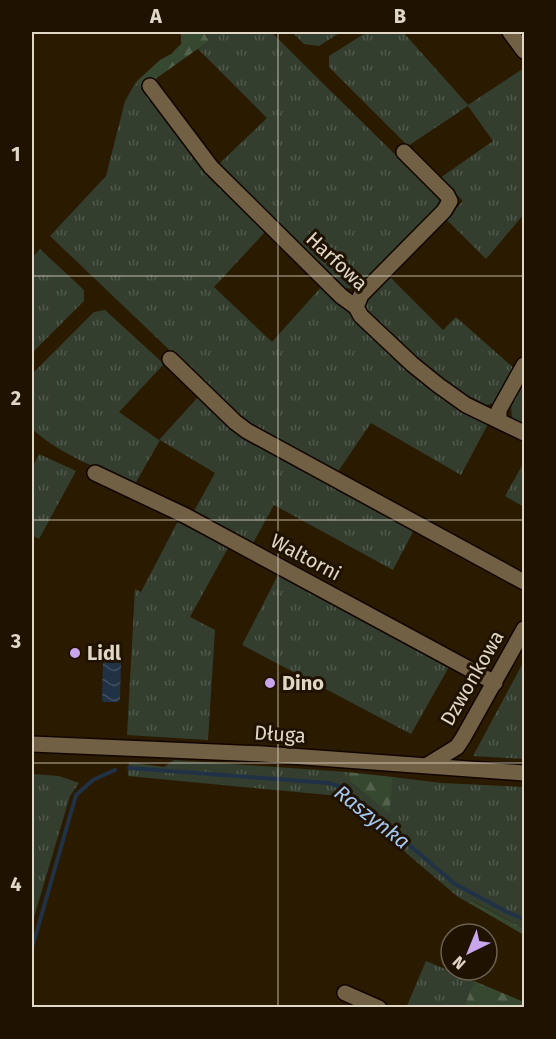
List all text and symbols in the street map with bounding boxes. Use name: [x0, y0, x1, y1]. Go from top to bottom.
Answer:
text: A: [149, 4, 163, 28]
text: B: [394, 4, 406, 28]
text: 1: [11, 142, 21, 166]
street label: Harfowa: [301, 227, 373, 295]
text: 2: [11, 386, 21, 410]
street label: Waltorni: [267, 529, 345, 585]
street label: Dzwonkowa: [435, 626, 509, 730]
text: 3: [10, 629, 21, 653]
place label: Lidl: [87, 641, 121, 665]
marker: Lidl: [68, 646, 82, 660]
place label: Dino: [282, 671, 324, 695]
marker: Dino: [263, 676, 277, 690]
street label: Długa: [253, 720, 307, 748]
water label: Raszynka: [329, 779, 415, 855]
text: 4: [10, 872, 22, 896]
north arrow: [439, 922, 499, 982]
text: N: [449, 952, 469, 973]

